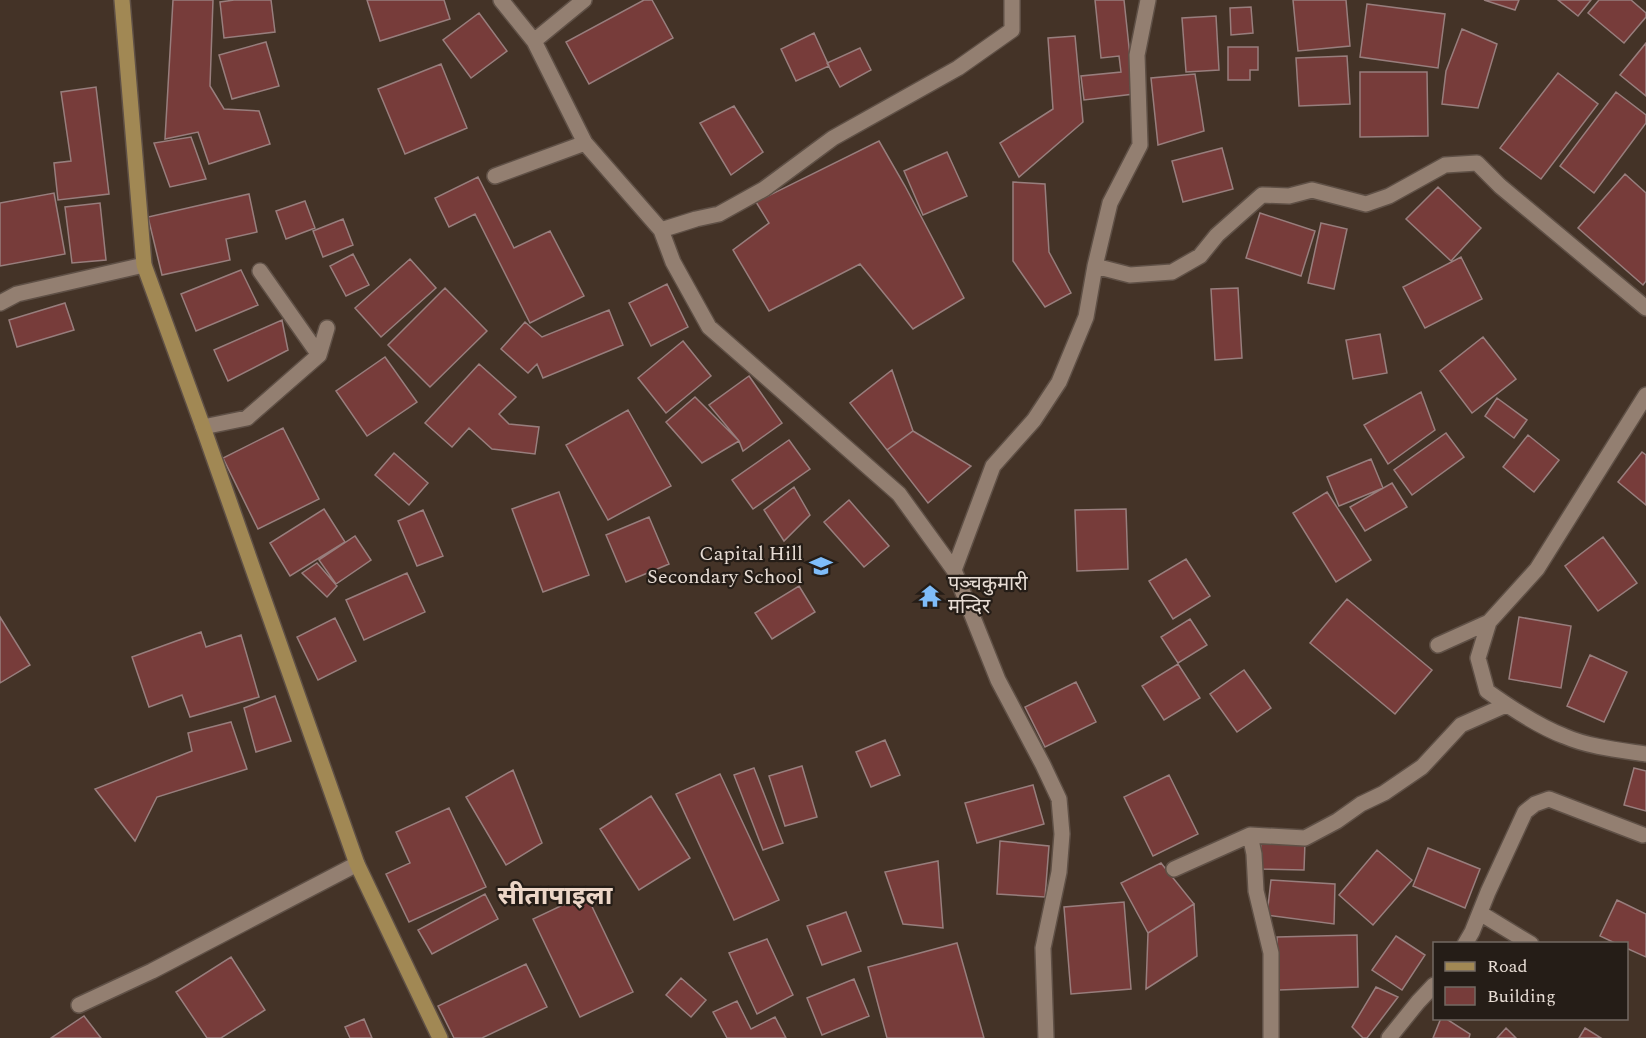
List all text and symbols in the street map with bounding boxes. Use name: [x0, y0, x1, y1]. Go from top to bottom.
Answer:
place label: Capital Hill Secondary School: [647, 539, 803, 592]
school or university icon: Capital Hill Secondary School: [808, 553, 834, 579]
place label: पञ्चकुमारी मन्दिर: [948, 569, 1028, 622]
temple icon: पञ्चकुमारी मन्दिर: [917, 583, 943, 609]
district label: सीतापाइला: [498, 876, 614, 916]
legend: [1433, 942, 1628, 1020]
text: Road: [1487, 953, 1528, 980]
text: Building: [1487, 983, 1556, 1010]

